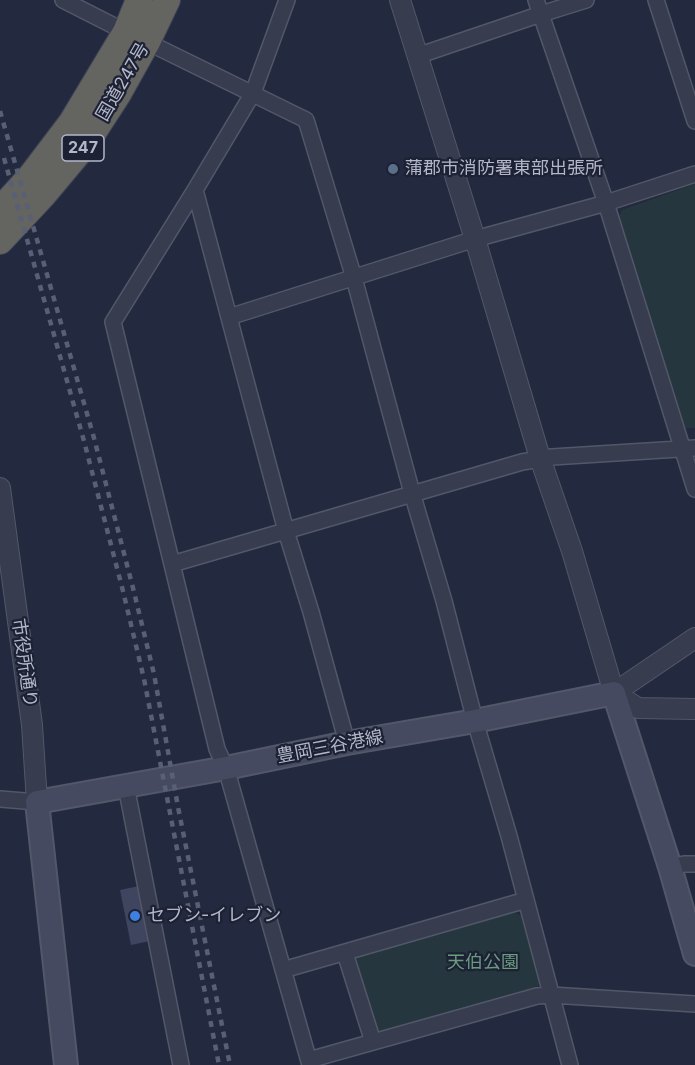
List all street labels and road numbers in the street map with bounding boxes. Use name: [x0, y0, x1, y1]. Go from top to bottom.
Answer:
street label: 国道247号: [92, 39, 154, 125]
road number: 247: [62, 135, 104, 161]
street label: 市役所通り: [7, 617, 41, 709]
street label: 豊岡三谷港線: [275, 726, 385, 768]

